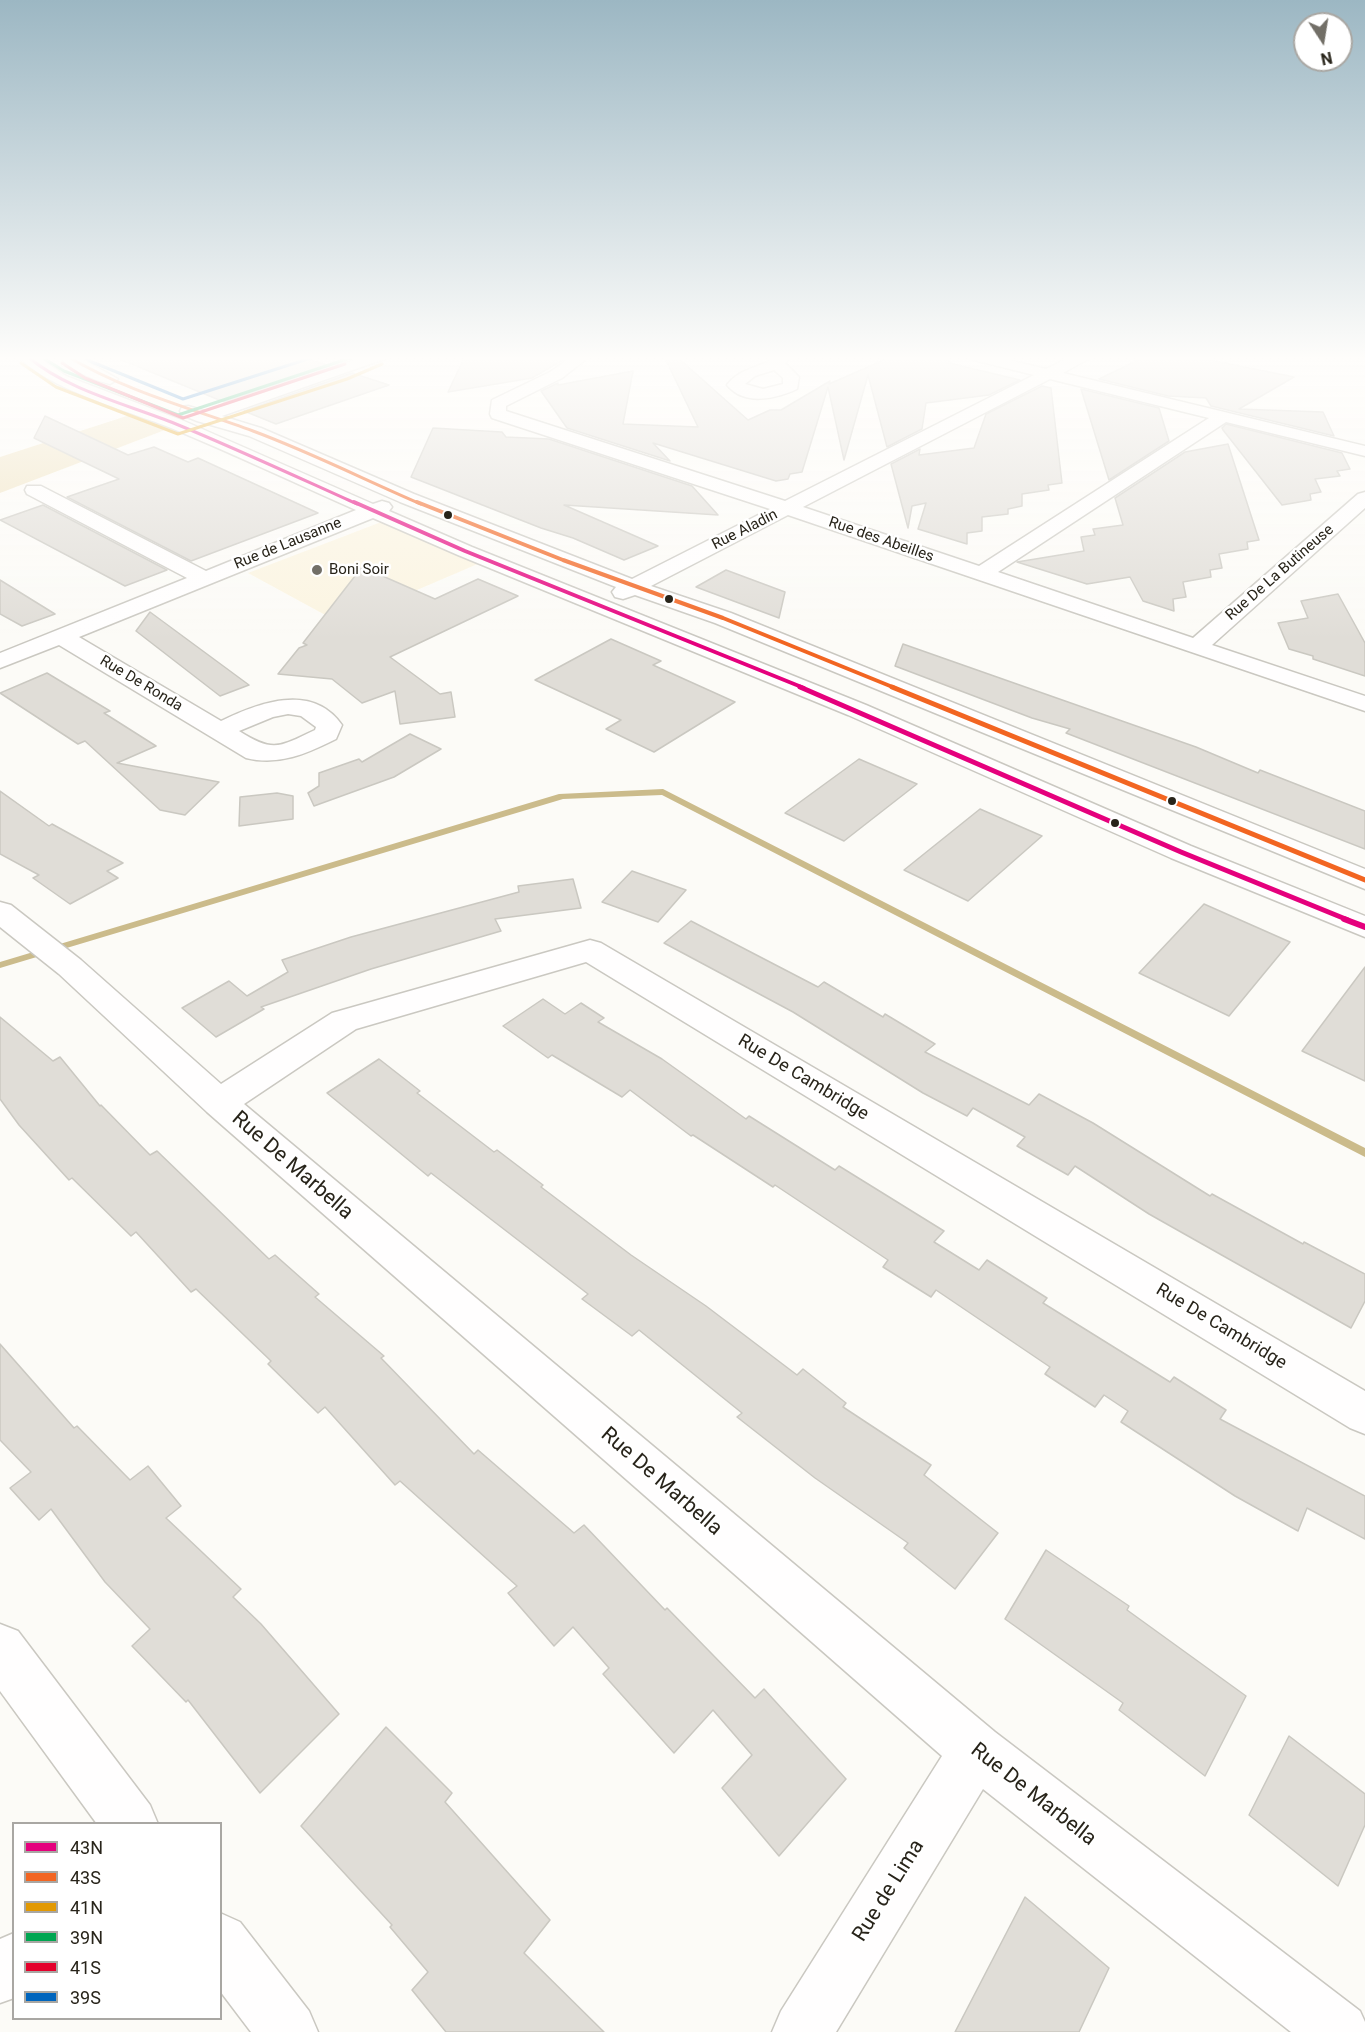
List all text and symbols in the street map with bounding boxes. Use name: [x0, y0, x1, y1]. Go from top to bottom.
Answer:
north arrow: [1293, 12, 1353, 72]
text: N: [1319, 48, 1334, 69]
street label: Rue Aladin: [709, 506, 781, 554]
unlabelled marker: [442, 509, 454, 521]
street label: Rue de Lausanne: [232, 514, 344, 574]
street label: Rue des Abeilles: [826, 514, 936, 566]
street label: Rue De La Butineuse: [1222, 521, 1338, 625]
place label: Boni Soir: [329, 561, 389, 579]
marker: Boni Soir: [310, 563, 324, 577]
unlabelled marker: [663, 593, 675, 605]
street label: Rue De Ronda: [96, 652, 186, 716]
unlabelled marker: [1166, 795, 1178, 807]
unlabelled marker: [1109, 817, 1121, 829]
street label: Rue De Cambridge: [734, 1030, 872, 1126]
street label: Rue De Marbella: [226, 1106, 358, 1226]
street label: Rue De Cambridge: [1152, 1279, 1290, 1375]
street label: Rue De Marbella: [595, 1422, 727, 1542]
street label: Rue De Marbella: [965, 1738, 1101, 1852]
legend: [12, 1822, 222, 2020]
street label: Rue de Lima: [848, 1835, 930, 1947]
text: 43N: [70, 1837, 103, 1858]
text: 43S: [70, 1867, 101, 1888]
text: 41N: [70, 1897, 103, 1918]
text: 39N: [70, 1927, 103, 1948]
text: 41S: [70, 1957, 101, 1978]
text: 39S: [70, 1987, 101, 2008]

